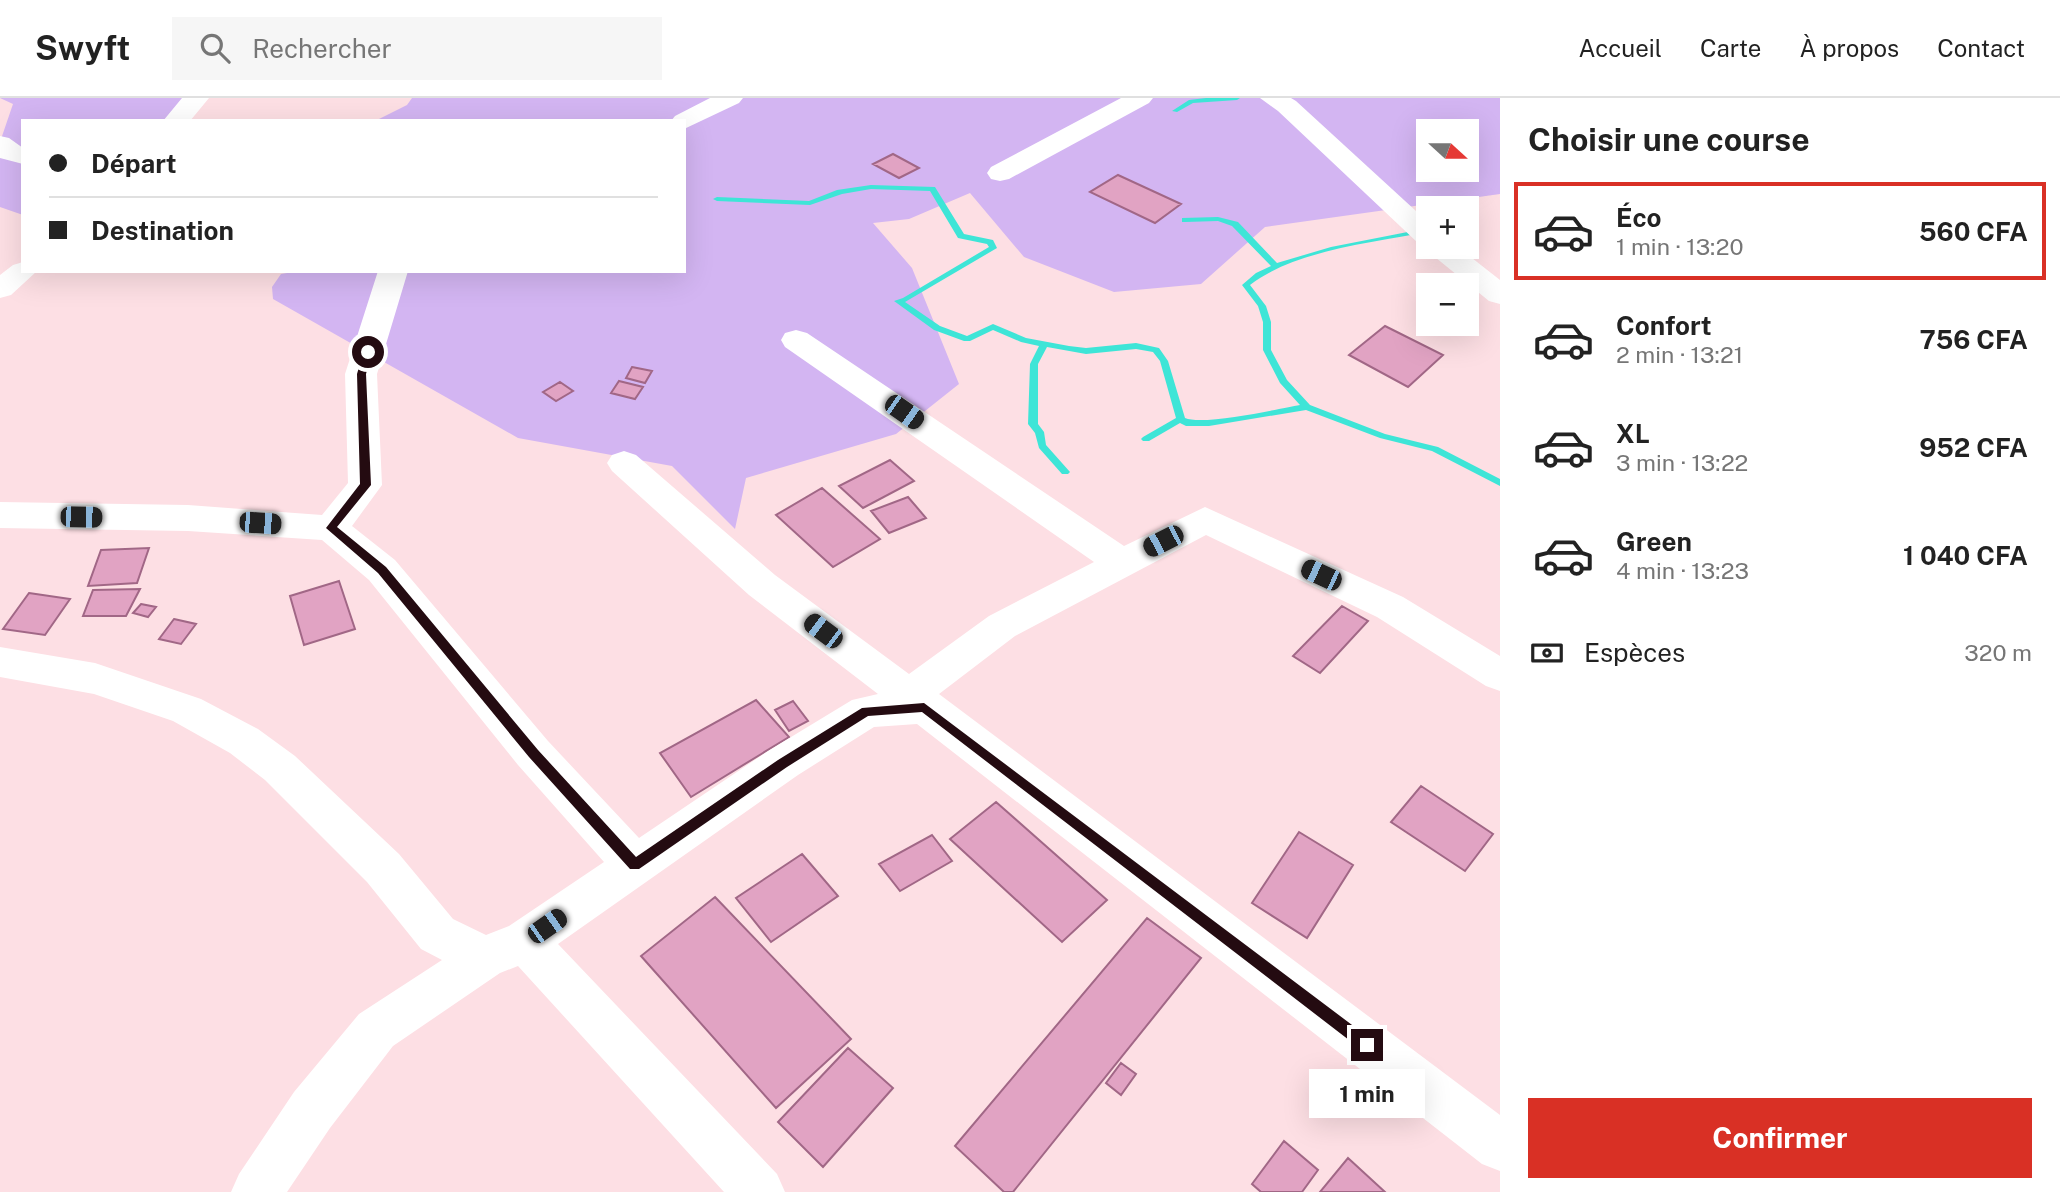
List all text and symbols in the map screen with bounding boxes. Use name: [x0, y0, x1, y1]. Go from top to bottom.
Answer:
search box: [172, 17, 662, 80]
text: Swyft: [35, 29, 130, 67]
icon: search: [196, 29, 234, 67]
text: Rechercher: [252, 33, 392, 64]
text: Accueil: [1579, 34, 1662, 62]
text: Carte: [1700, 34, 1761, 62]
text: À propos: [1799, 34, 1899, 62]
text: Contact: [1937, 34, 2025, 62]
north arrow: [1416, 119, 1479, 182]
map controls: [1416, 119, 1479, 336]
text: Choisir une course: [1528, 121, 1810, 158]
text: Départ: [91, 148, 177, 179]
button: +: [1416, 196, 1479, 259]
icon: car: [1532, 200, 1595, 263]
text: Éco: [1616, 202, 1662, 233]
text: Destination: [91, 215, 234, 246]
text: 560 CFA: [1919, 216, 2028, 247]
text: 1 min · 13:20: [1616, 233, 1744, 260]
button: −: [1416, 273, 1479, 336]
icon: car: [1532, 308, 1595, 371]
text: Confort: [1616, 310, 1712, 341]
text: 756 CFA: [1919, 324, 2028, 355]
route start: [352, 336, 384, 368]
text: 2 min · 13:21: [1616, 341, 1743, 368]
car: [881, 391, 928, 433]
icon: car: [1532, 416, 1595, 479]
text: XL: [1616, 418, 1650, 449]
text: 952 CFA: [1919, 432, 2028, 463]
text: 3 min · 13:22: [1616, 449, 1748, 476]
car: [60, 506, 103, 528]
car: [239, 511, 282, 535]
car: [1140, 522, 1187, 560]
icon: car: [1532, 524, 1595, 587]
text: Green: [1616, 526, 1692, 557]
text: 1 040 CFA: [1903, 540, 2028, 571]
car: [1298, 557, 1345, 593]
text: 4 min · 13:23: [1616, 557, 1749, 584]
car: [800, 610, 847, 652]
icon: cash: [1528, 634, 1566, 672]
text: Espèces: [1584, 637, 1685, 668]
text: 320 m: [1964, 639, 2032, 666]
car: [524, 905, 571, 947]
route end: [1351, 1029, 1383, 1061]
callout: 1 min: [1309, 1070, 1425, 1118]
text: 1 min: [1339, 1080, 1395, 1107]
button: Confirmer: [1528, 1098, 2032, 1178]

